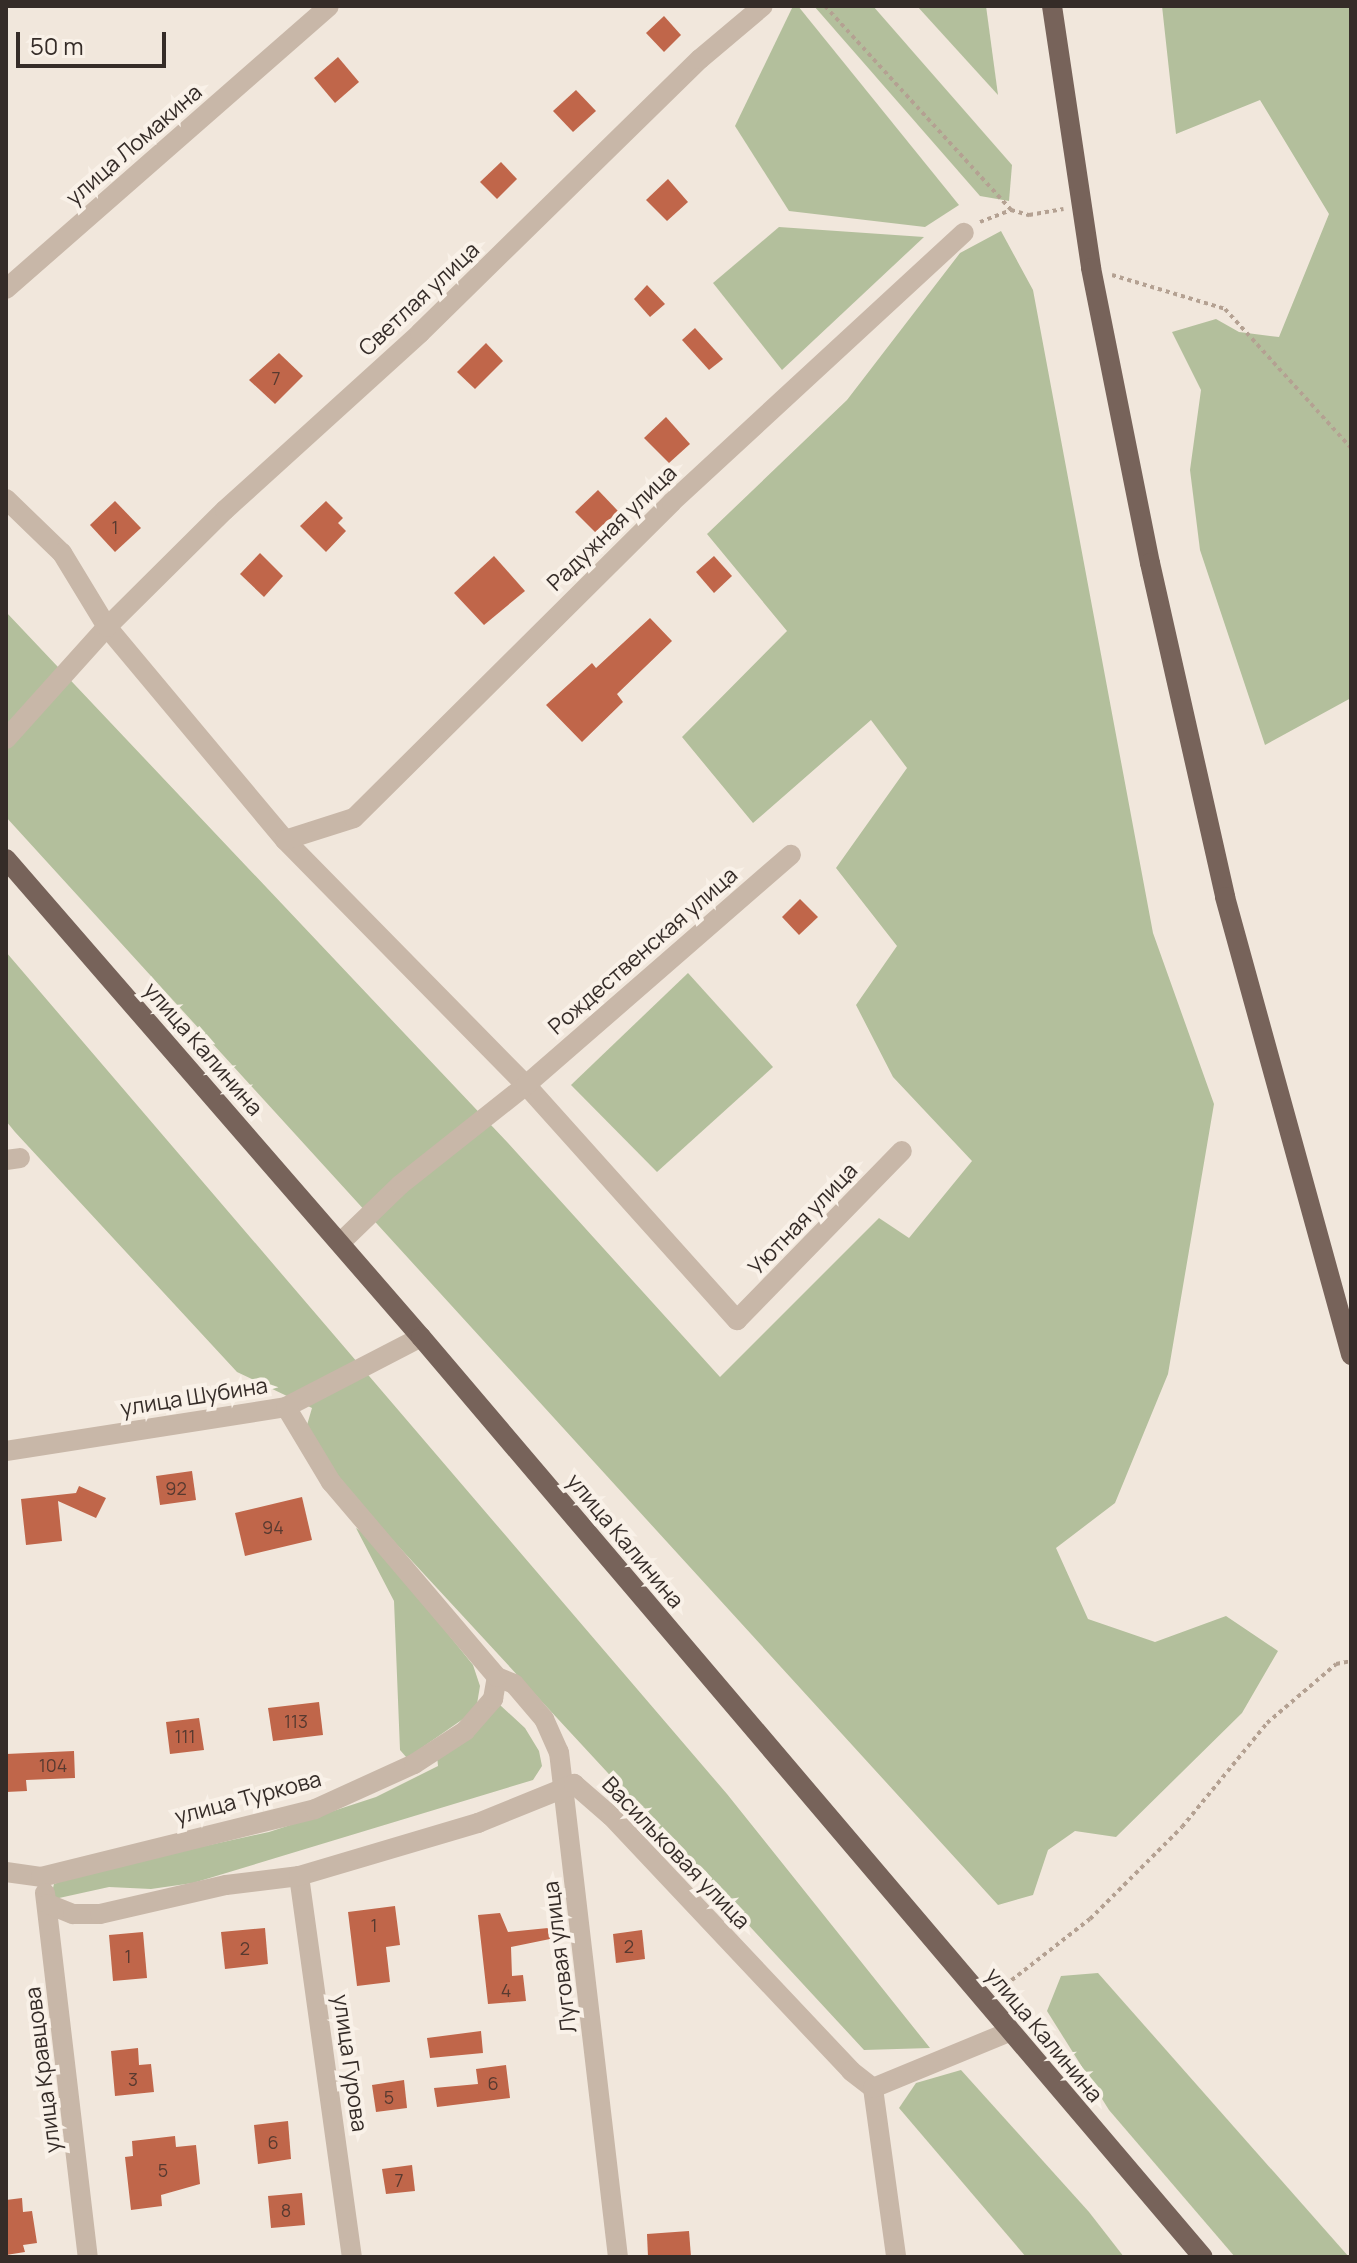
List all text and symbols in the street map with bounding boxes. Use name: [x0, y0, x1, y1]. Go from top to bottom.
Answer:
scale bar: [20, 16, 170, 66]
text: 50 m: [30, 29, 84, 62]
street label: улица Ломакина: [61, 79, 207, 211]
street label: Светлая улица: [353, 237, 485, 361]
house number: 7: [271, 367, 281, 389]
street label: Радужная улица: [542, 460, 682, 596]
house number: 1: [111, 516, 119, 538]
street label: Рождественская улица: [543, 862, 743, 1040]
street label: улица Калинина: [138, 977, 268, 1121]
street label: Уютная улица: [743, 1157, 863, 1281]
street label: улица Шубина: [119, 1372, 269, 1422]
street label: улица Калинина: [561, 1468, 689, 1614]
house number: 92: [165, 1477, 187, 1499]
house number: 94: [262, 1516, 284, 1538]
house number: 113: [284, 1710, 308, 1732]
house number: 111: [174, 1725, 196, 1747]
house number: 104: [39, 1754, 67, 1776]
street label: улица Туркова: [172, 1766, 324, 1830]
street label: Васильковая улица: [597, 1771, 755, 1935]
street label: Луговая улица: [538, 1880, 582, 2034]
house number: 1: [370, 1914, 378, 1936]
house number: 2: [624, 1935, 634, 1957]
house number: 2: [240, 1937, 250, 1959]
house number: 1: [124, 1945, 132, 1967]
street label: улица Калинина: [980, 1962, 1108, 2108]
house number: 4: [501, 1979, 511, 2001]
street label: улица Кравцова: [20, 1985, 66, 2155]
street label: улица Гурова: [327, 1993, 373, 2133]
house number: 3: [128, 2068, 138, 2090]
house number: 6: [487, 2072, 499, 2094]
house number: 5: [384, 2086, 394, 2108]
house number: 6: [267, 2131, 279, 2153]
house number: 5: [158, 2159, 168, 2181]
house number: 7: [394, 2169, 404, 2191]
house number: 8: [281, 2199, 291, 2221]

